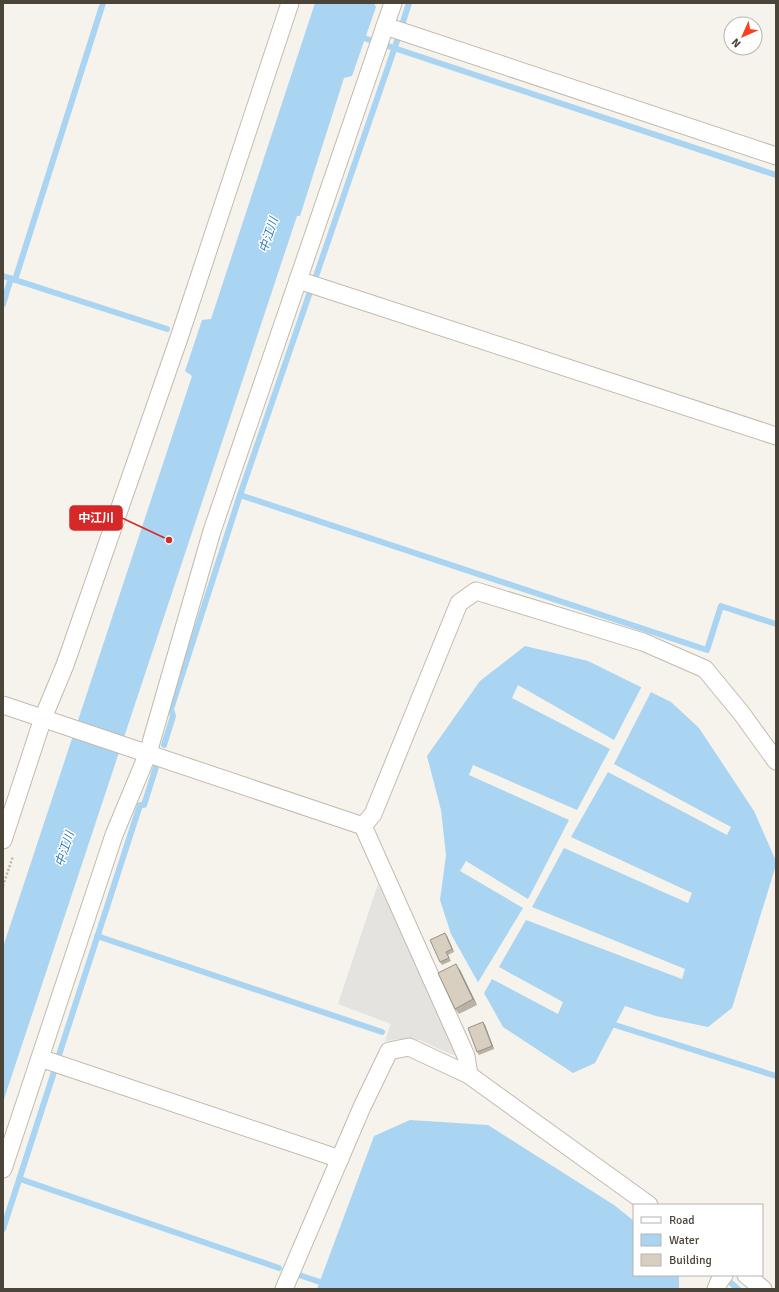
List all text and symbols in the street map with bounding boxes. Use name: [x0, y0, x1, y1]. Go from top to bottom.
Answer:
north arrow: [723, 16, 763, 56]
text: N: [729, 35, 744, 50]
water label: 中江川: [256, 214, 282, 254]
callout: 中江川: [70, 506, 122, 530]
text: 中江川: [78, 511, 114, 526]
water label: 中江川: [52, 828, 78, 868]
legend: [633, 1204, 763, 1276]
text: Road: [669, 1213, 695, 1228]
text: Water: [669, 1233, 700, 1248]
text: Building: [669, 1253, 712, 1268]

